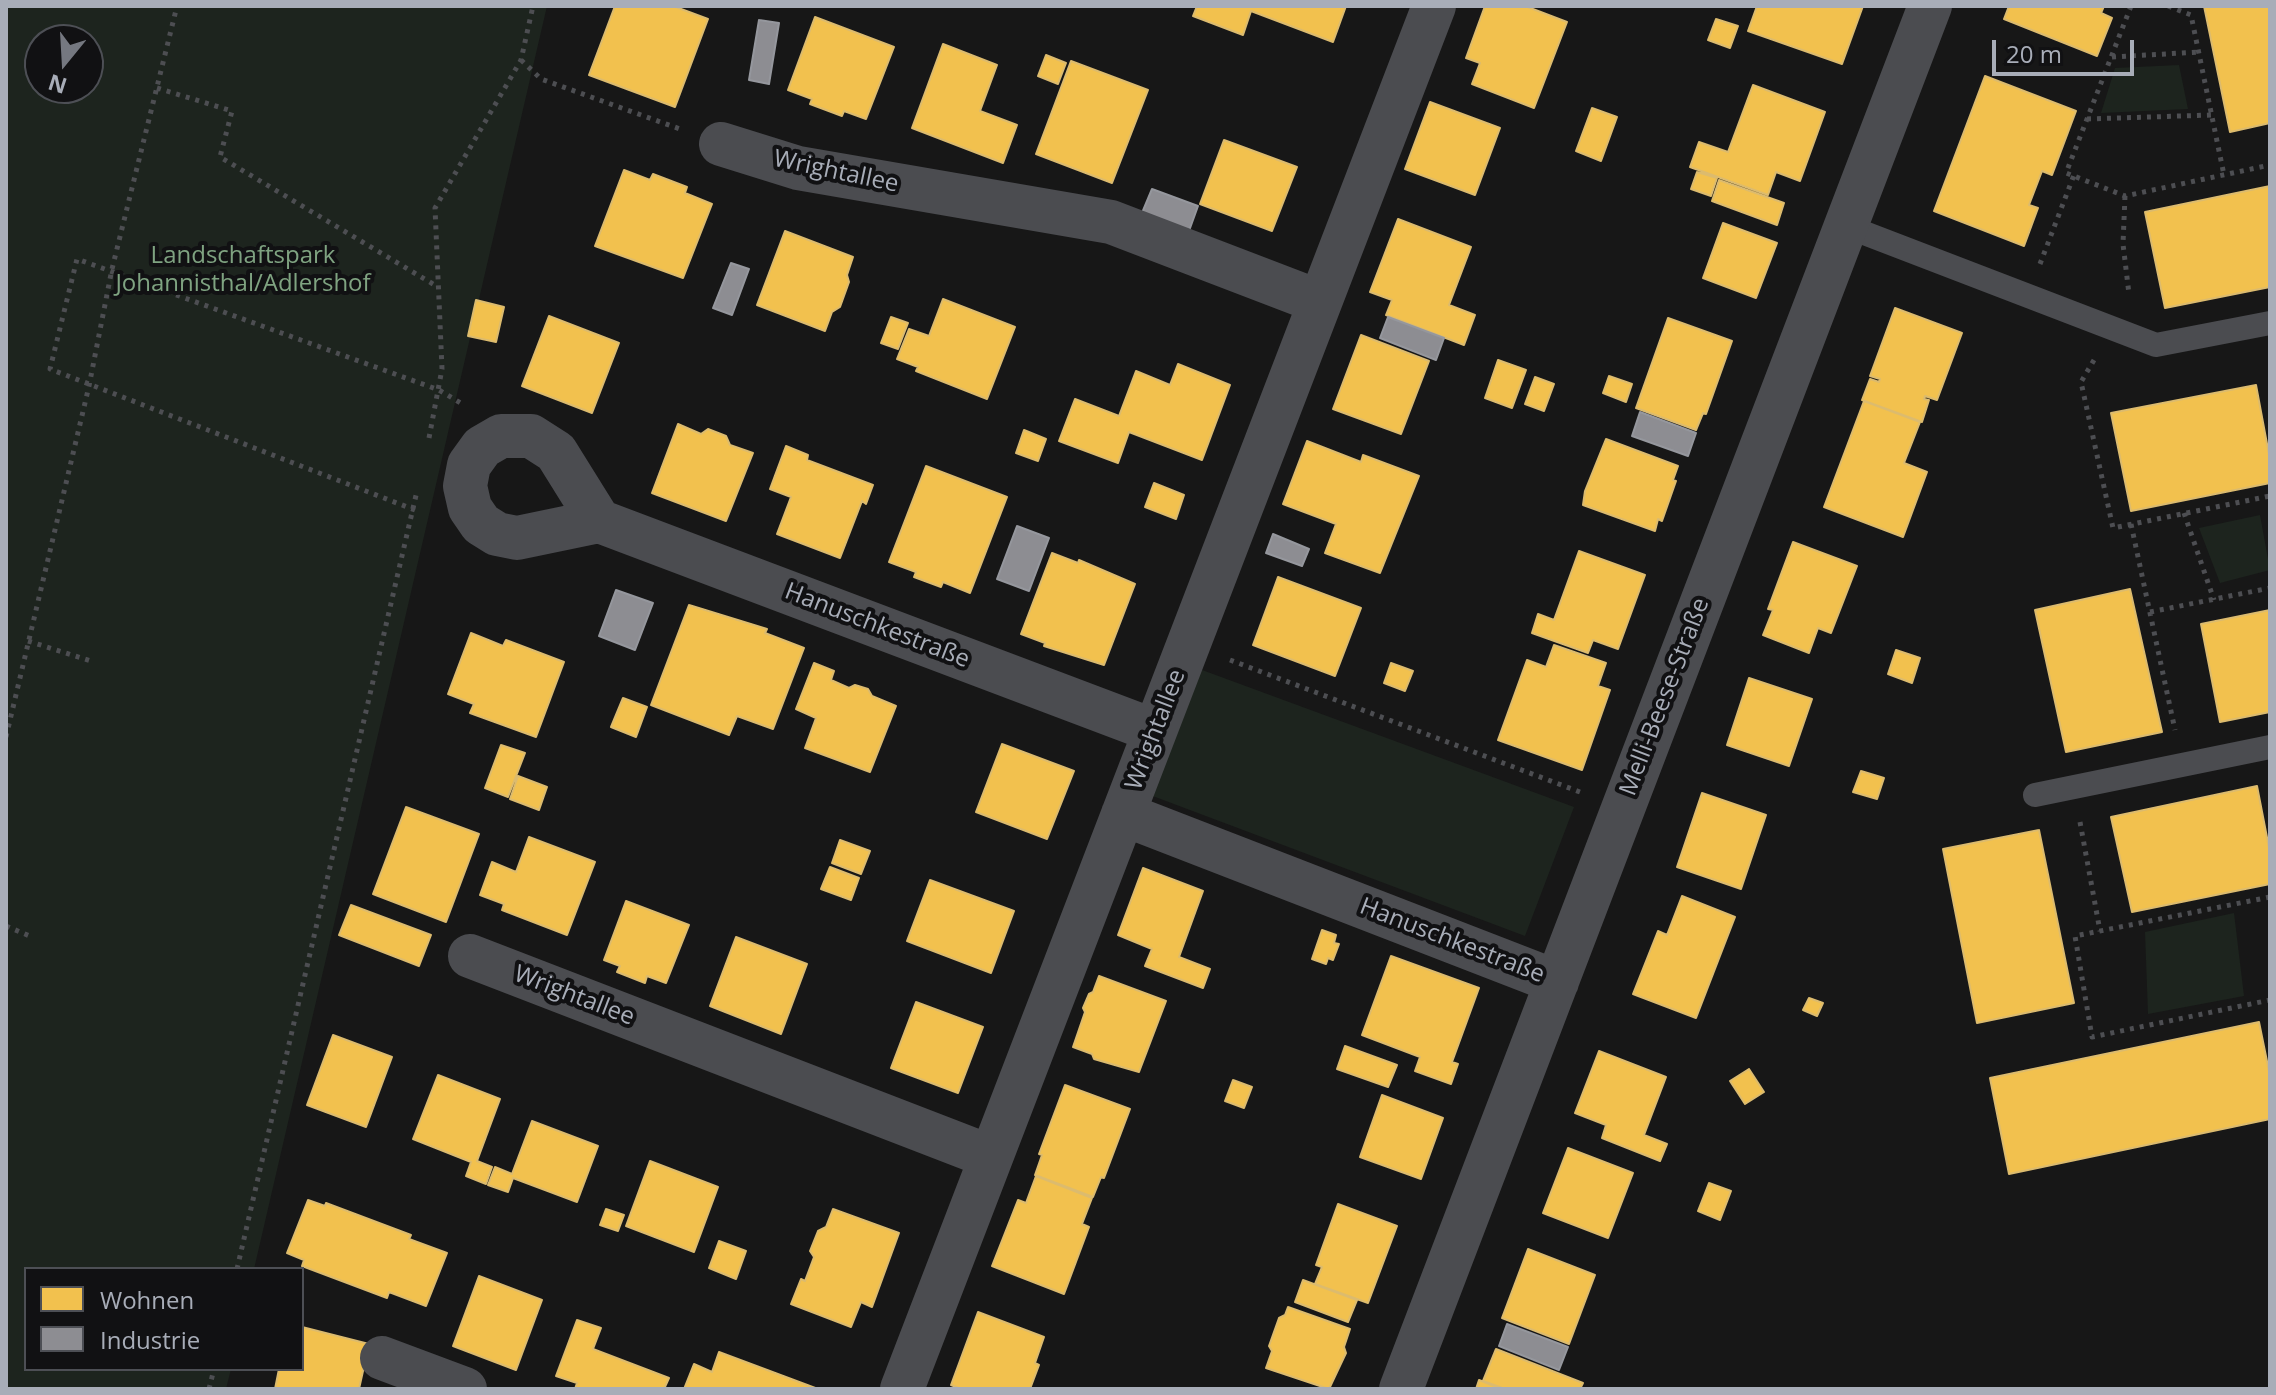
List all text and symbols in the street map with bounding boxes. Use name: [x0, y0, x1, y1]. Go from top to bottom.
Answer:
north arrow: [24, 24, 104, 104]
scale bar: [1996, 24, 2138, 74]
text: 20 m: [2006, 37, 2062, 70]
text: N: [44, 68, 70, 102]
street label: Wrightallee: [771, 145, 901, 199]
park label: Landschaftspark Johannisthal/Adlershof: [115, 242, 371, 298]
street label: Hanuschkestraße: [780, 577, 974, 675]
street label: Melli-Beese-Straße: [1614, 594, 1716, 800]
street label: Wrightallee: [1120, 666, 1192, 794]
street label: Hanuschkestraße: [1355, 892, 1549, 990]
street label: Wrightallee: [510, 960, 638, 1032]
legend: [24, 1267, 304, 1371]
text: Wohnen: [100, 1283, 194, 1316]
text: Industrie: [100, 1323, 200, 1356]

